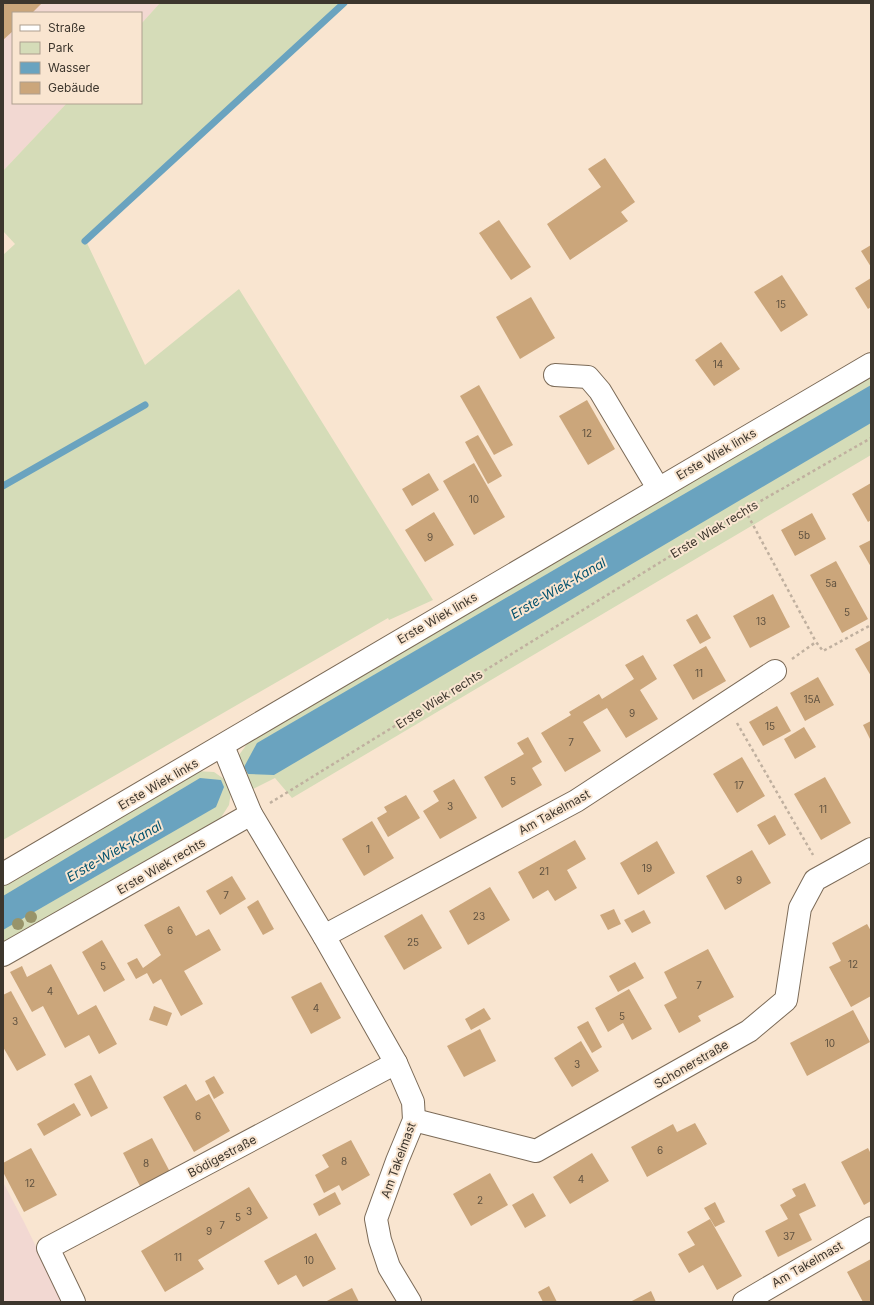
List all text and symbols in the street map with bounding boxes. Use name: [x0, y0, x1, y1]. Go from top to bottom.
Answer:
legend: [12, 12, 142, 104]
text: Straße: [48, 20, 85, 35]
text: Park: [48, 40, 74, 55]
text: Wasser: [48, 60, 91, 75]
text: Gebäude: [48, 80, 100, 95]
house number: 15: [776, 298, 786, 310]
house number: 14: [713, 358, 723, 370]
street label: Erste Wiek links: [673, 425, 759, 483]
house number: 12: [582, 427, 592, 439]
house number: 10: [469, 493, 479, 505]
street label: Erste Wiek rechts: [668, 497, 760, 561]
house number: 5b: [798, 529, 810, 541]
house number: 9: [427, 531, 433, 543]
water label: Erste-Wiek-Kanal: [507, 554, 609, 622]
house number: 5a: [825, 577, 837, 589]
street label: Erste Wiek links: [394, 589, 480, 647]
house number: 5: [844, 606, 850, 618]
house number: 13: [756, 615, 766, 627]
street label: Erste Wiek rechts: [393, 666, 485, 732]
house number: 11: [695, 667, 703, 679]
house number: 15A: [803, 693, 821, 705]
house number: 9: [629, 707, 635, 719]
house number: 15: [765, 720, 775, 732]
house number: 7: [568, 736, 574, 748]
street label: Erste Wiek links: [115, 755, 201, 813]
house number: 5: [510, 775, 516, 787]
house number: 17: [734, 779, 744, 791]
street label: Am Takelmast: [516, 786, 592, 838]
house number: 3: [447, 800, 453, 812]
house number: 11: [819, 803, 827, 815]
water label: Erste-Wiek-Kanal: [63, 817, 165, 885]
street label: Erste Wiek rechts: [114, 835, 208, 897]
house number: 1: [366, 843, 370, 855]
house number: 19: [642, 862, 652, 874]
house number: 21: [539, 865, 549, 877]
house number: 9: [736, 874, 742, 886]
house number: 7: [223, 889, 229, 901]
house number: 23: [473, 910, 485, 922]
house number: 6: [167, 924, 173, 936]
house number: 25: [407, 936, 419, 948]
house number: 12: [848, 958, 858, 970]
house number: 5: [100, 960, 106, 972]
house number: 7: [696, 979, 702, 991]
house number: 4: [47, 985, 53, 997]
house number: 4: [313, 1002, 319, 1014]
house number: 5: [619, 1010, 625, 1022]
house number: 3: [12, 1015, 18, 1027]
street label: Schonerstraße: [651, 1037, 731, 1091]
house number: 10: [825, 1037, 835, 1049]
house number: 3: [574, 1058, 580, 1070]
house number: 6: [195, 1110, 201, 1122]
street label: Am Takelmast: [377, 1120, 419, 1200]
street label: Bödigestraße: [185, 1132, 259, 1180]
house number: 6: [657, 1144, 663, 1156]
house number: 8: [341, 1155, 347, 1167]
house number: 8: [143, 1157, 149, 1169]
house number: 4: [578, 1173, 584, 1185]
house number: 12: [25, 1177, 35, 1189]
house number: 2: [477, 1194, 483, 1206]
house number: 3: [246, 1205, 252, 1217]
house number: 5: [235, 1211, 241, 1223]
house number: 7: [219, 1219, 225, 1231]
house number: 9: [206, 1225, 212, 1237]
house number: 37: [783, 1230, 795, 1242]
street label: Am Takelmast: [769, 1238, 845, 1290]
house number: 11: [174, 1251, 182, 1263]
house number: 10: [304, 1254, 314, 1266]

